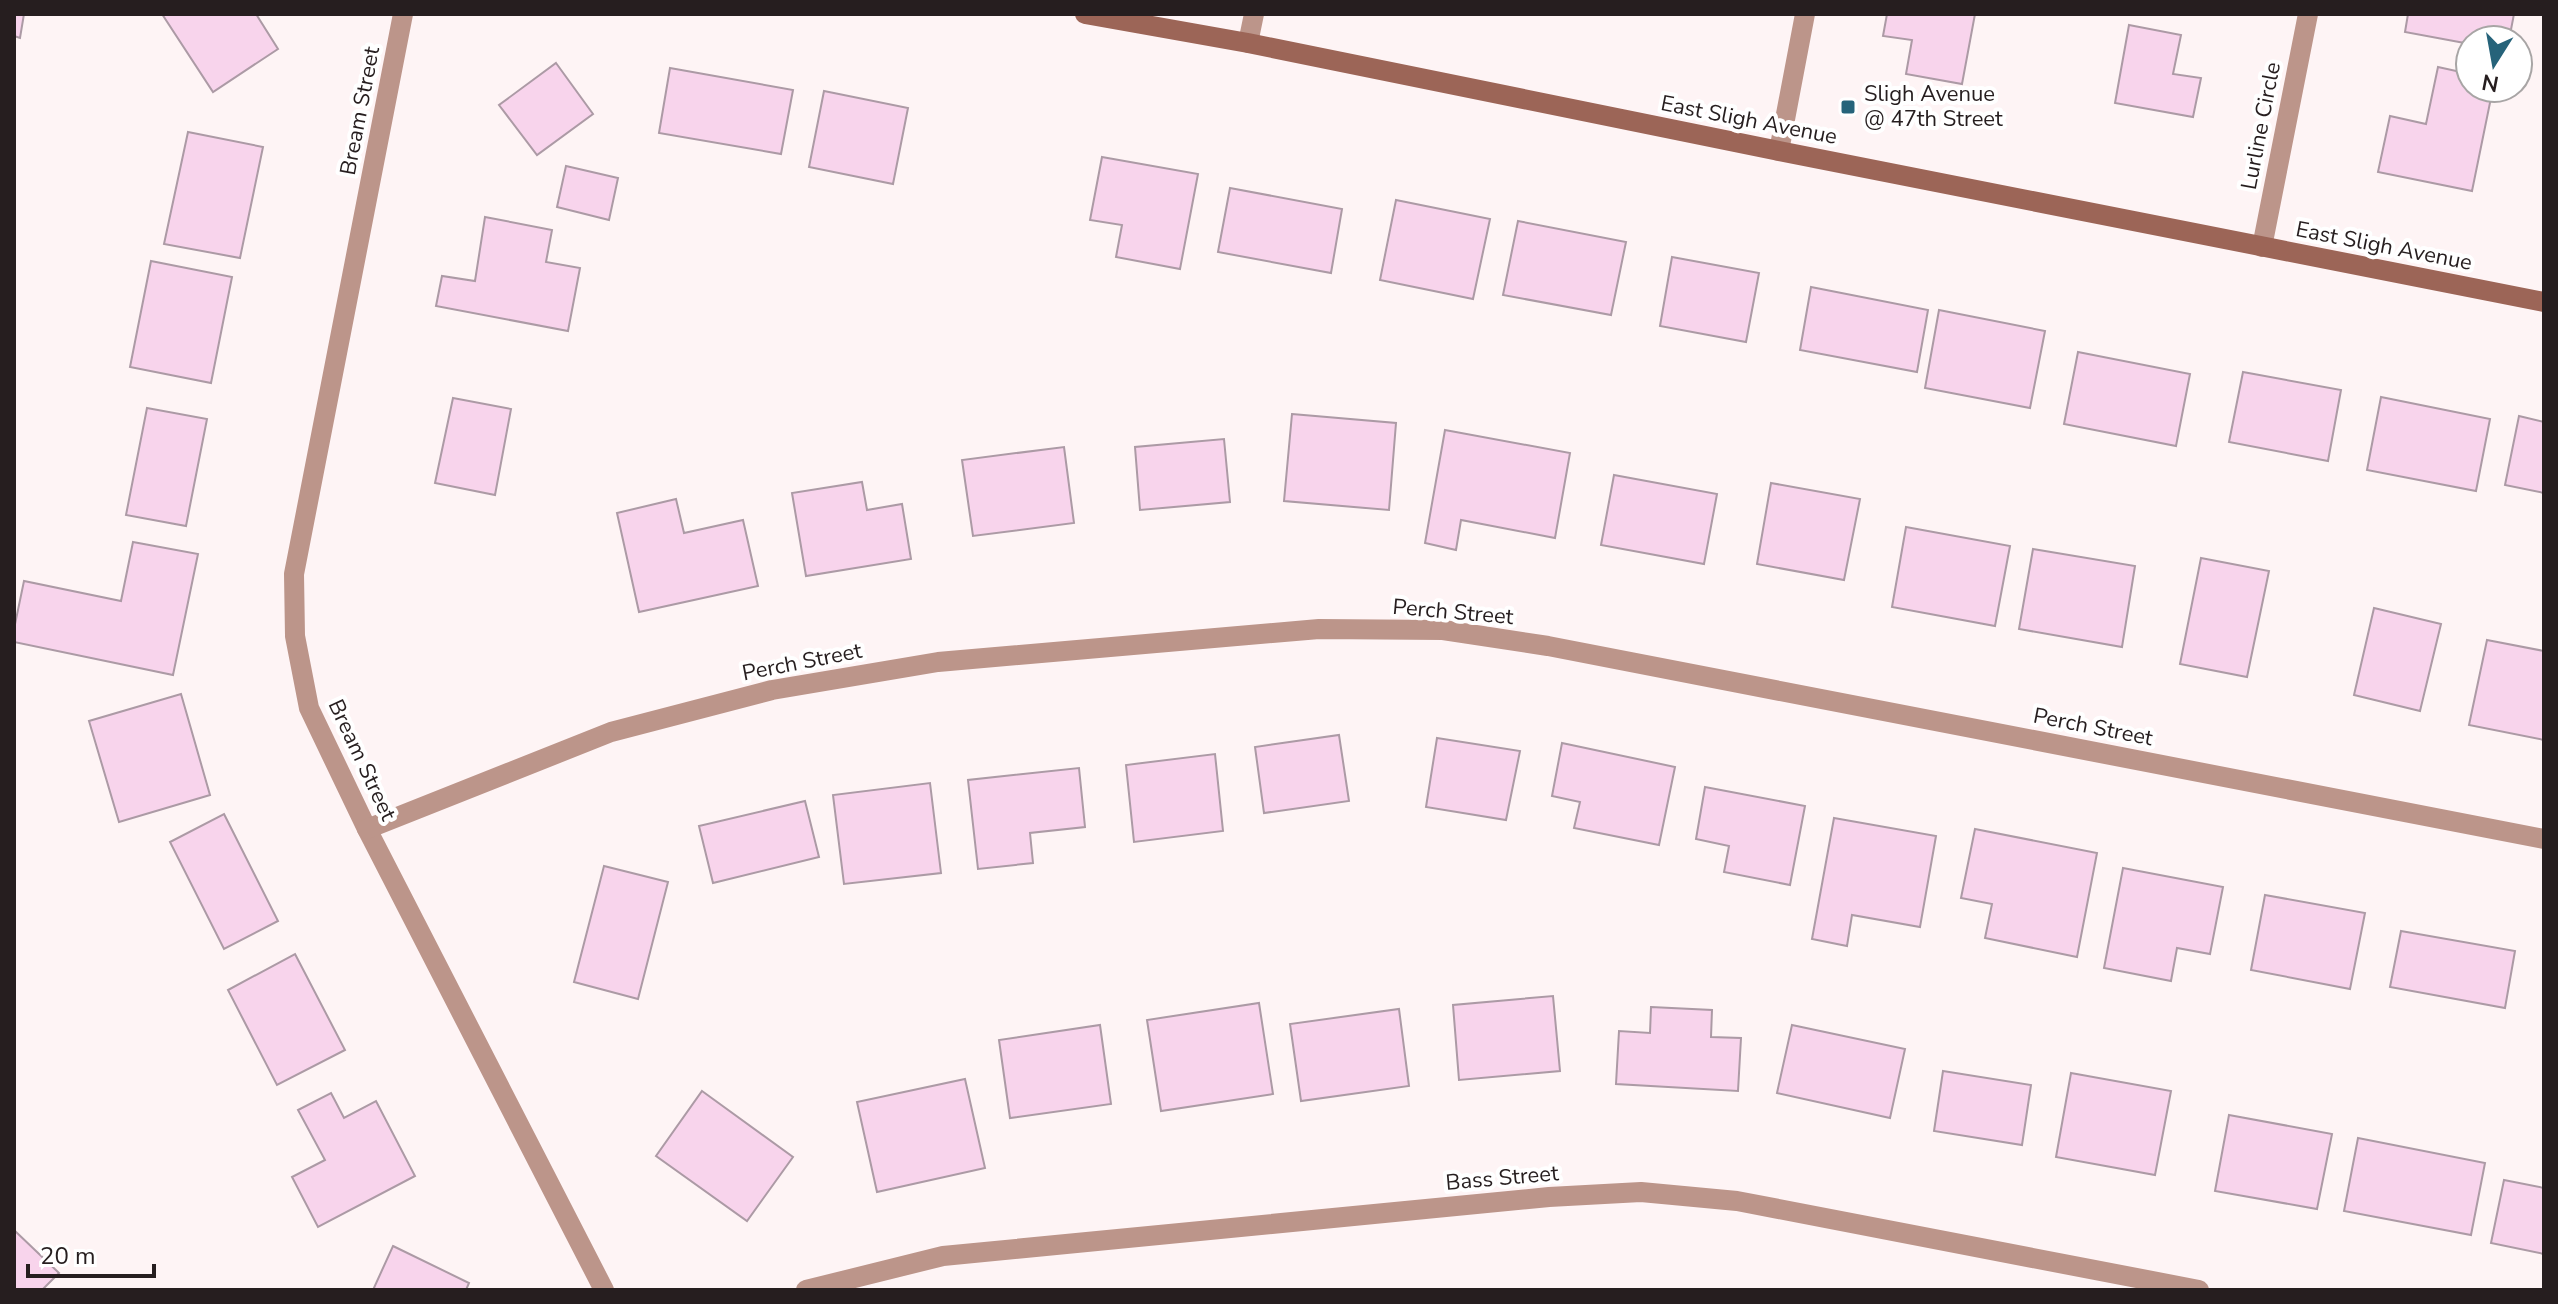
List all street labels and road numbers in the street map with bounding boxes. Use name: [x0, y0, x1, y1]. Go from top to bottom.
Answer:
street label: Bream Street: [333, 44, 387, 178]
street label: Lurline Circle: [2234, 60, 2288, 192]
street label: East Sligh Avenue: [1658, 88, 1840, 152]
street label: East Sligh Avenue: [2293, 214, 2475, 278]
street label: Perch Street: [1391, 592, 1515, 632]
street label: Perch Street: [740, 636, 865, 688]
street label: Bream Street: [321, 695, 403, 826]
street label: Perch Street: [2031, 701, 2156, 753]
street label: Bass Street: [1444, 1158, 1560, 1198]

